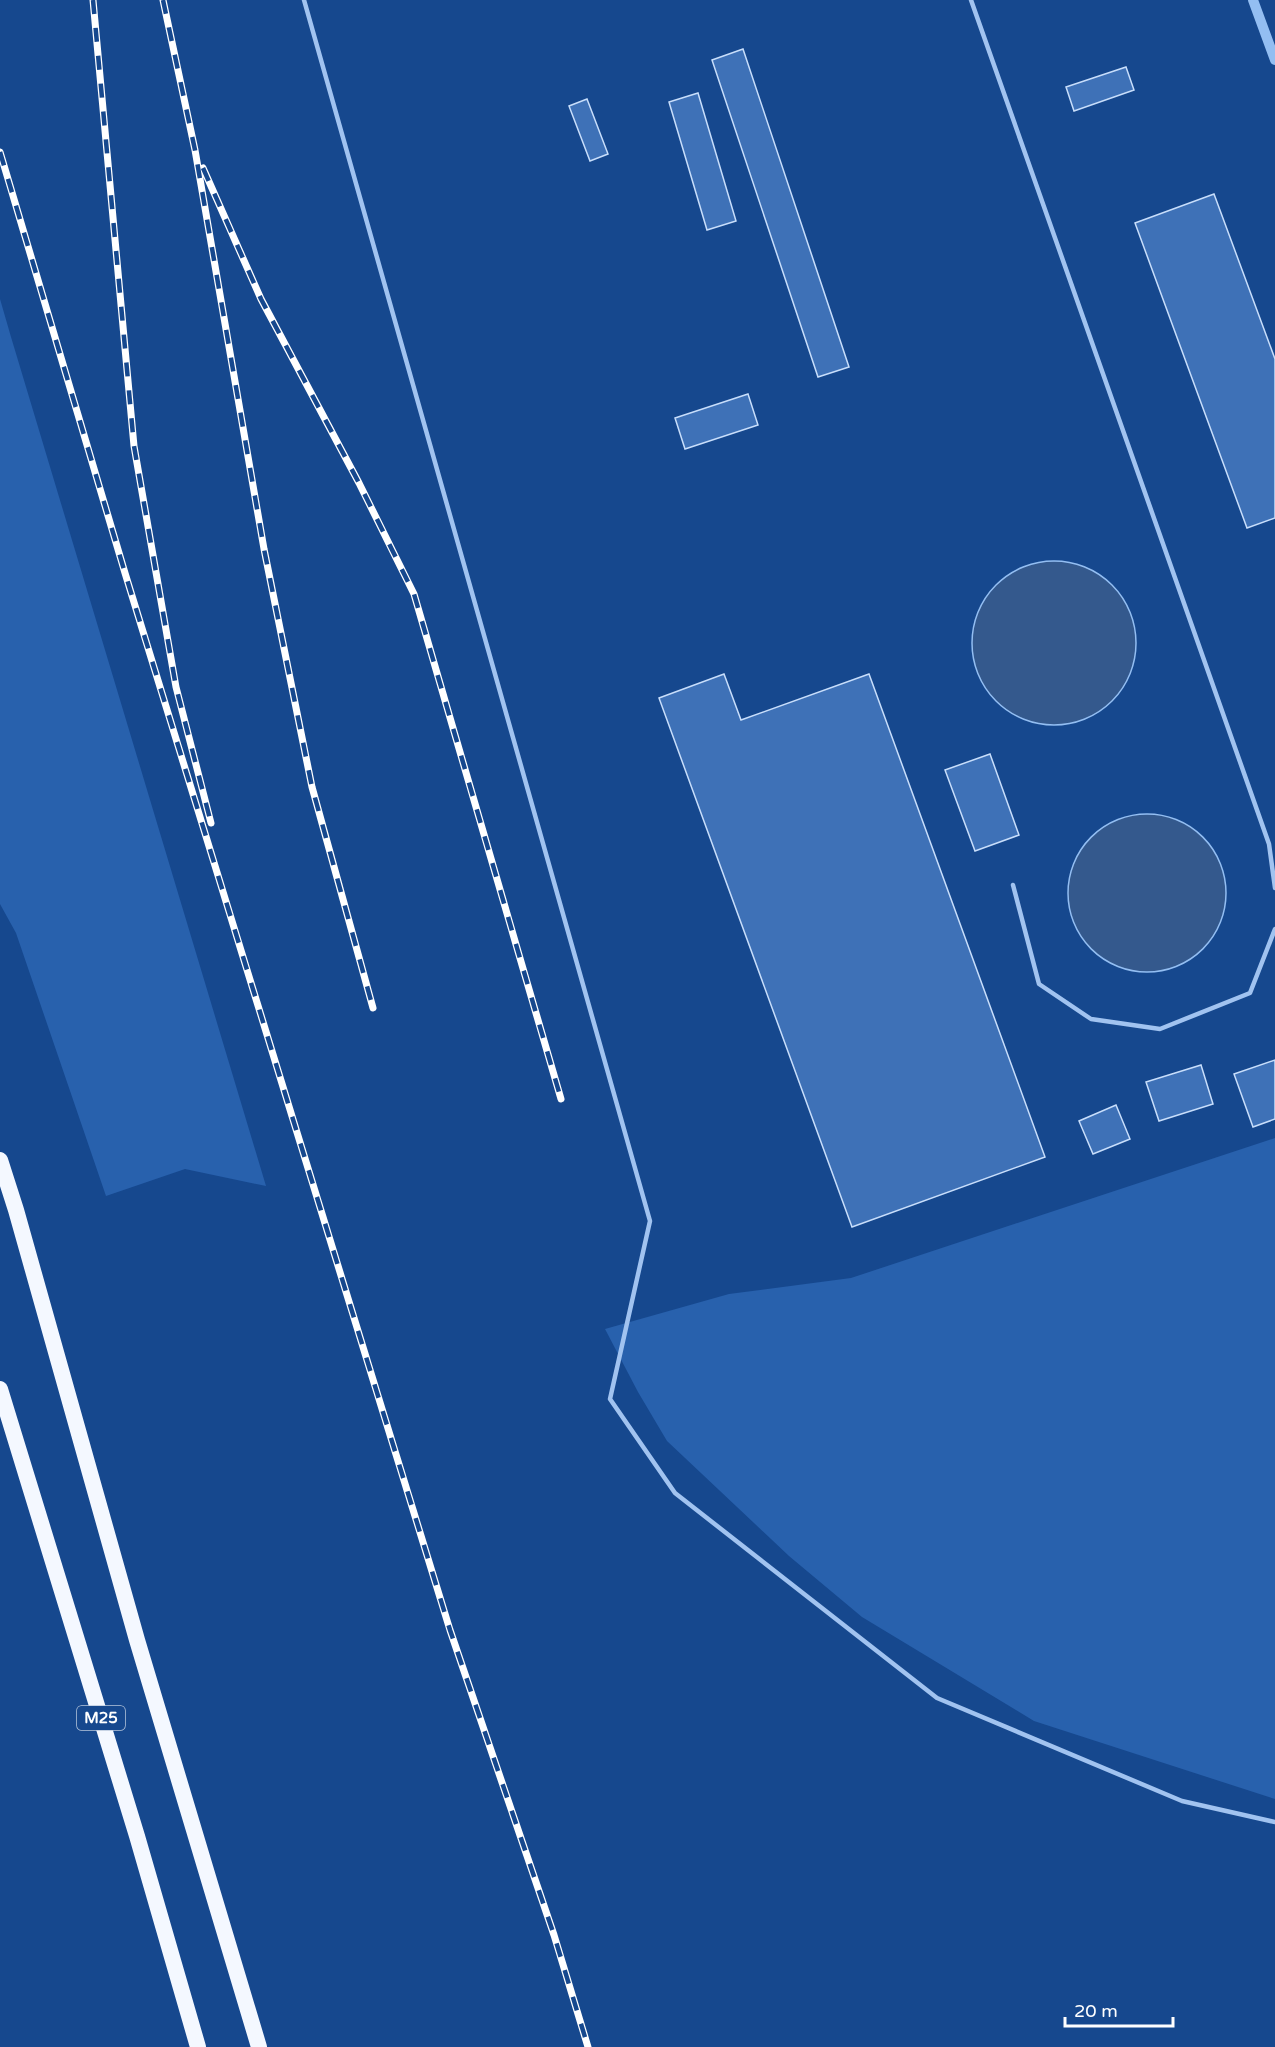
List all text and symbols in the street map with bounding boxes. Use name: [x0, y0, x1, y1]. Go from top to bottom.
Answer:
road number: M25: [77, 1706, 125, 1730]
scale bar: [1065, 1990, 1173, 2028]
text: 20 m: [1074, 2000, 1118, 2022]

